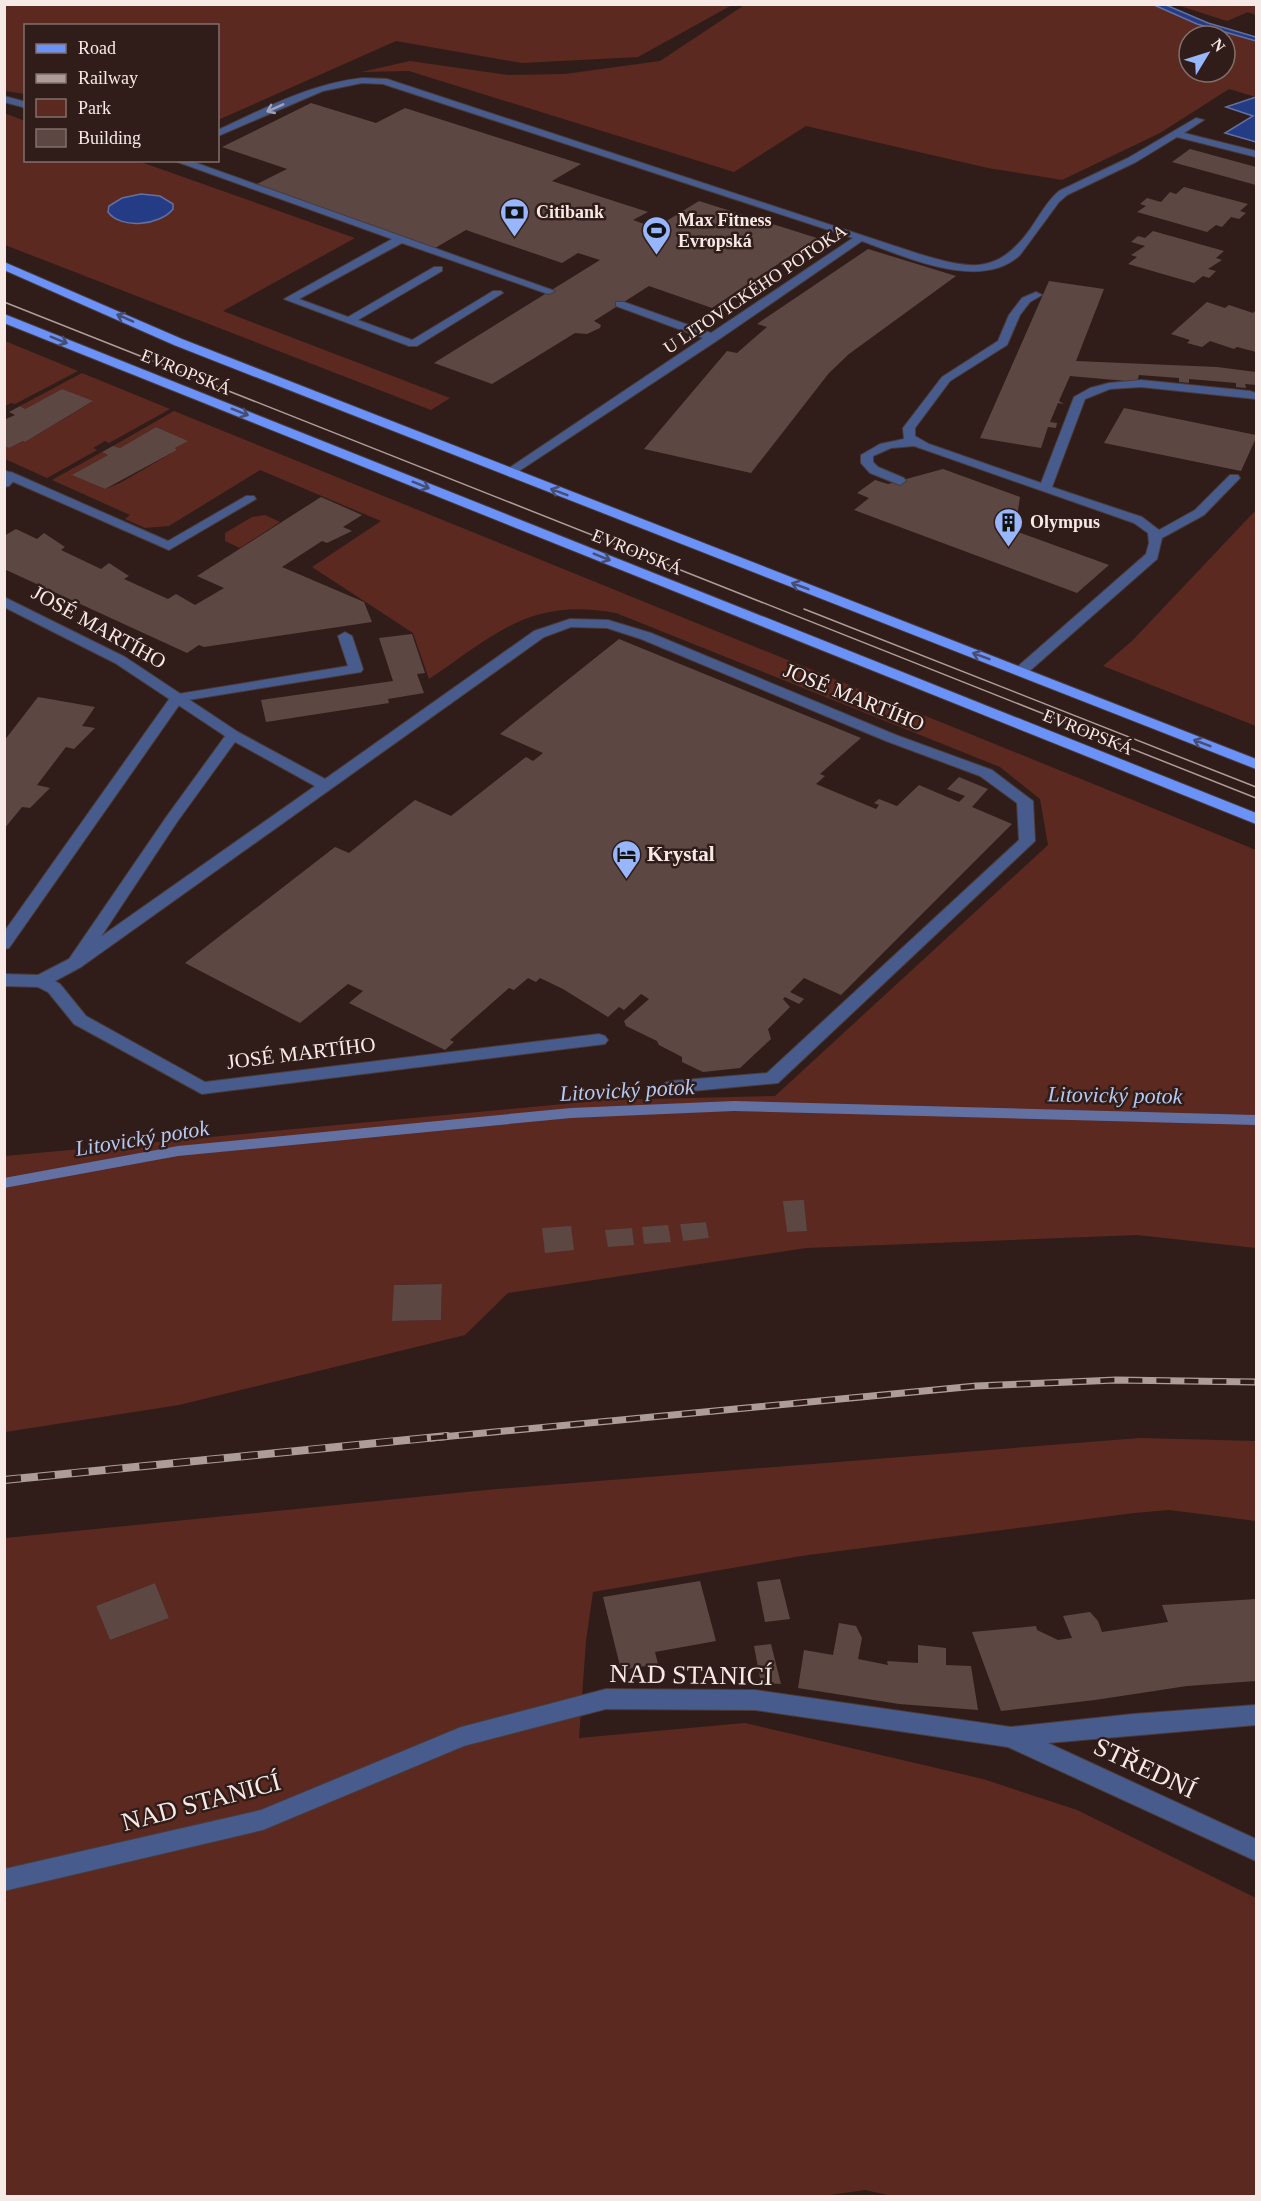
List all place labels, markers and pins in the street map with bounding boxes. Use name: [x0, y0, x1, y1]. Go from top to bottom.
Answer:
bank icon: Citibank: [499, 196, 531, 238]
place label: Citibank: [536, 202, 604, 222]
place label: Max Fitness Evropská: [678, 210, 772, 251]
sports icon: Max Fitness Evropská: [641, 214, 673, 256]
building icon: Olympus: [993, 506, 1025, 548]
place label: Olympus: [1030, 512, 1100, 532]
hotel icon: Krystal: [610, 838, 642, 880]
place label: Krystal: [647, 842, 715, 866]

